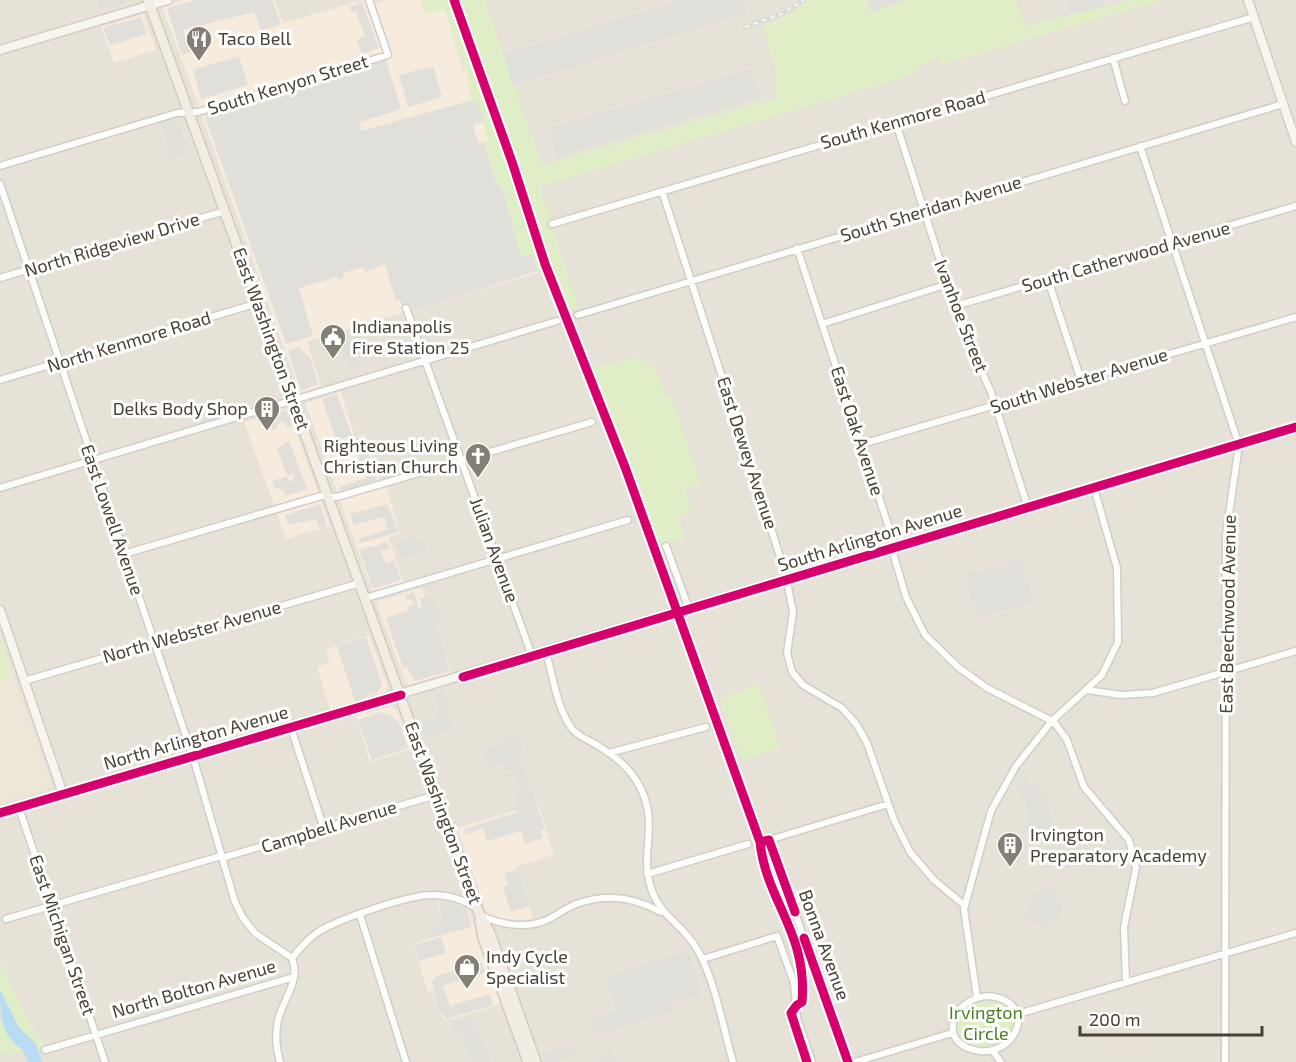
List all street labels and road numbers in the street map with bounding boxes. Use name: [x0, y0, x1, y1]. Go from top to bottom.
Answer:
street label: South Kenyon Street: [205, 49, 371, 119]
street label: South Kenmore Road: [818, 85, 988, 153]
street label: South Sheridan Avenue: [837, 170, 1024, 246]
street label: North Ridgeview Drive: [22, 207, 202, 281]
street label: South Catherwood Avenue: [1019, 216, 1232, 296]
street label: East Washington Street: [229, 244, 315, 433]
street label: Ivanhoe Street: [930, 256, 994, 375]
street label: North Kenmore Road: [44, 306, 213, 376]
street label: South Webster Avenue: [987, 343, 1170, 418]
street label: East Oak Avenue: [827, 363, 889, 498]
street label: East Dewey Avenue: [713, 374, 783, 532]
street label: East Lowell Avenue: [77, 441, 149, 598]
street label: Julian Avenue: [466, 494, 524, 605]
street label: South Arlington Avenue: [775, 499, 965, 576]
street label: East Beechwood Avenue: [1214, 514, 1240, 714]
street label: North Webster Avenue: [100, 595, 283, 667]
street label: North Arlington Avenue: [101, 700, 291, 774]
street label: East Washington Street: [401, 718, 487, 907]
street label: Campbell Avenue: [258, 795, 399, 857]
street label: East Michigan Street: [25, 852, 101, 1018]
street label: Bonna Avenue: [795, 886, 855, 1003]
street label: North Bolton Avenue: [109, 954, 278, 1022]

